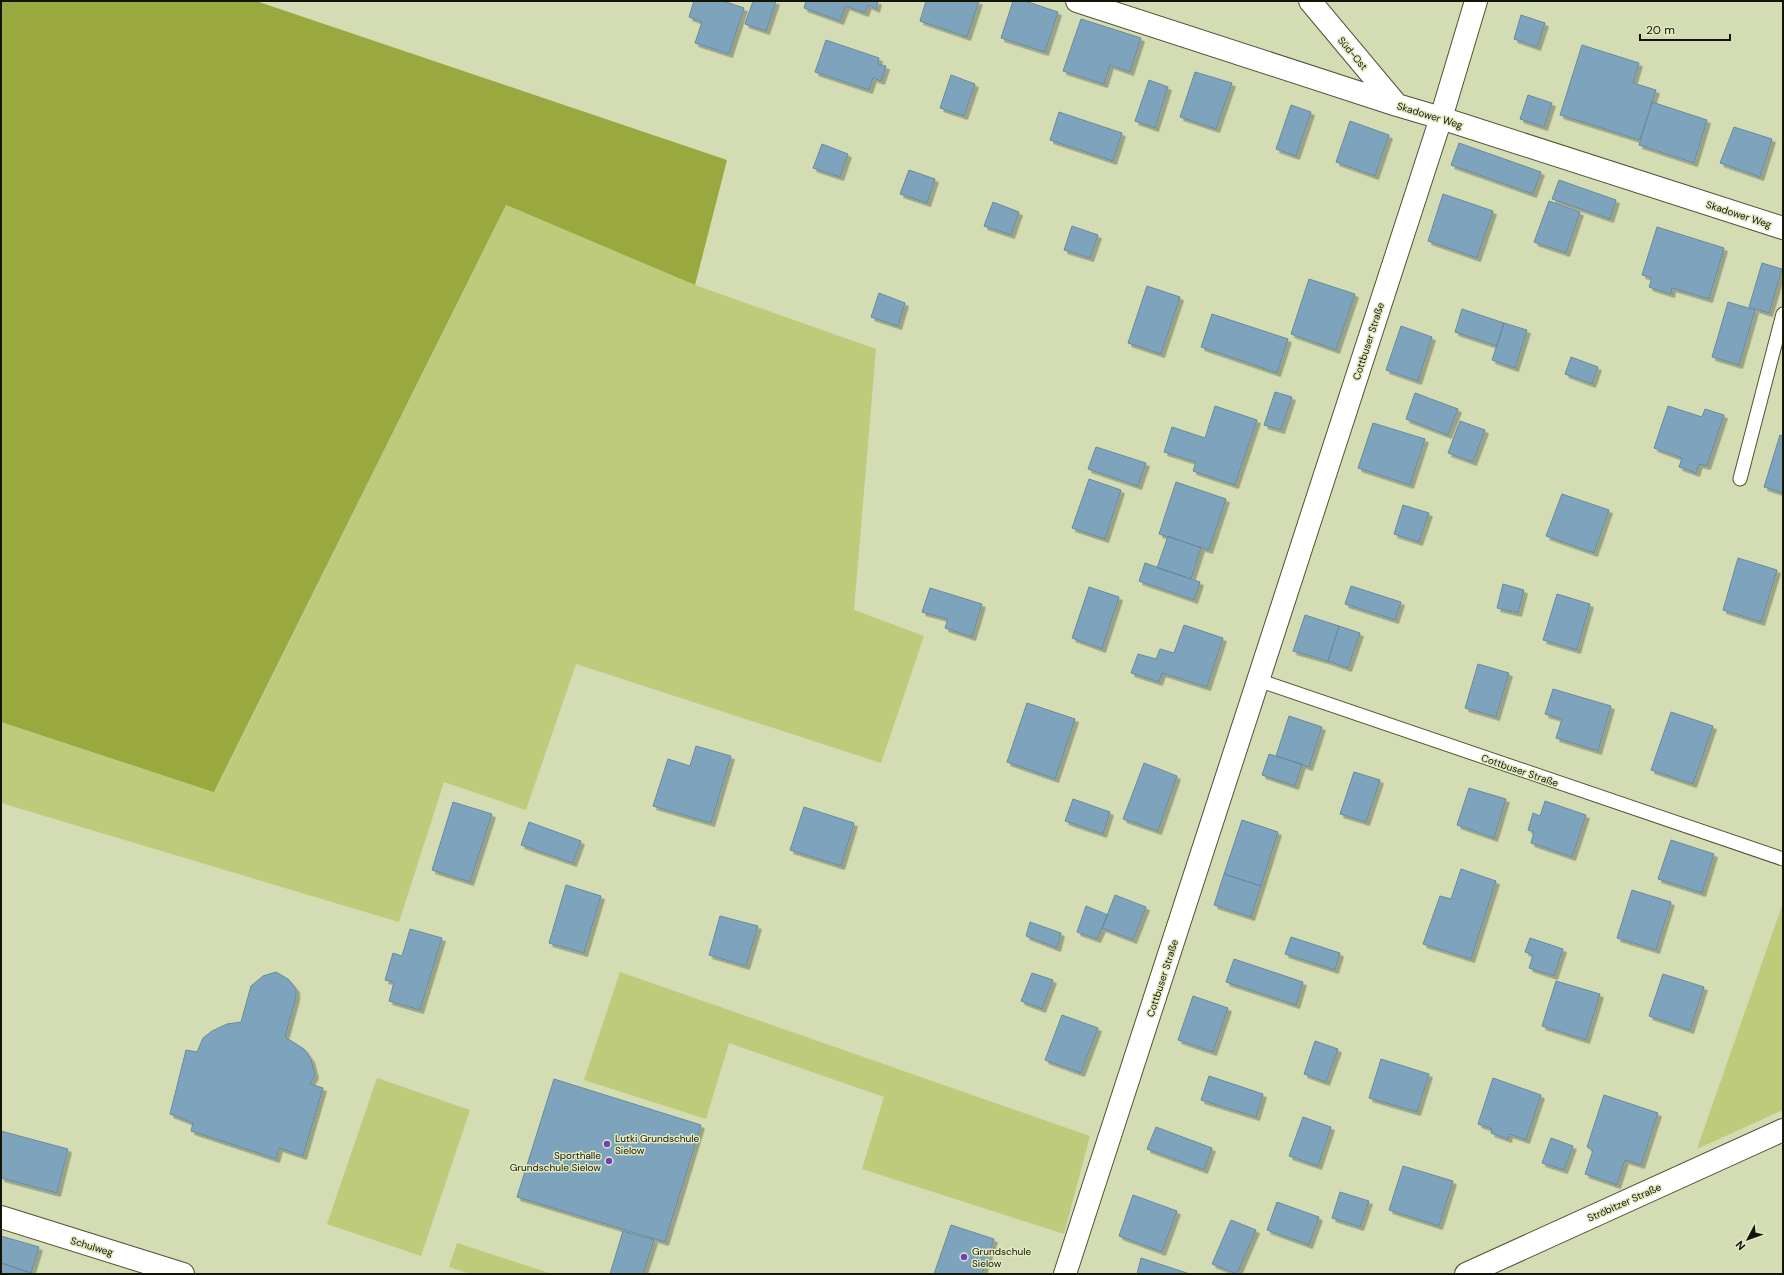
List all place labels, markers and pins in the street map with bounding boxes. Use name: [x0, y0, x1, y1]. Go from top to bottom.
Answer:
place label: Lutki Grundschule Sielow: [615, 1132, 699, 1157]
marker: Lutki Grundschule Sielow: [602, 1139, 612, 1149]
place label: Sporthalle Grundschule Sielow: [510, 1149, 601, 1174]
marker: Sporthalle Grundschule Sielow: [604, 1156, 614, 1166]
place label: Grundschule Sielow: [972, 1245, 1031, 1270]
marker: Grundschule Sielow: [959, 1252, 969, 1262]

